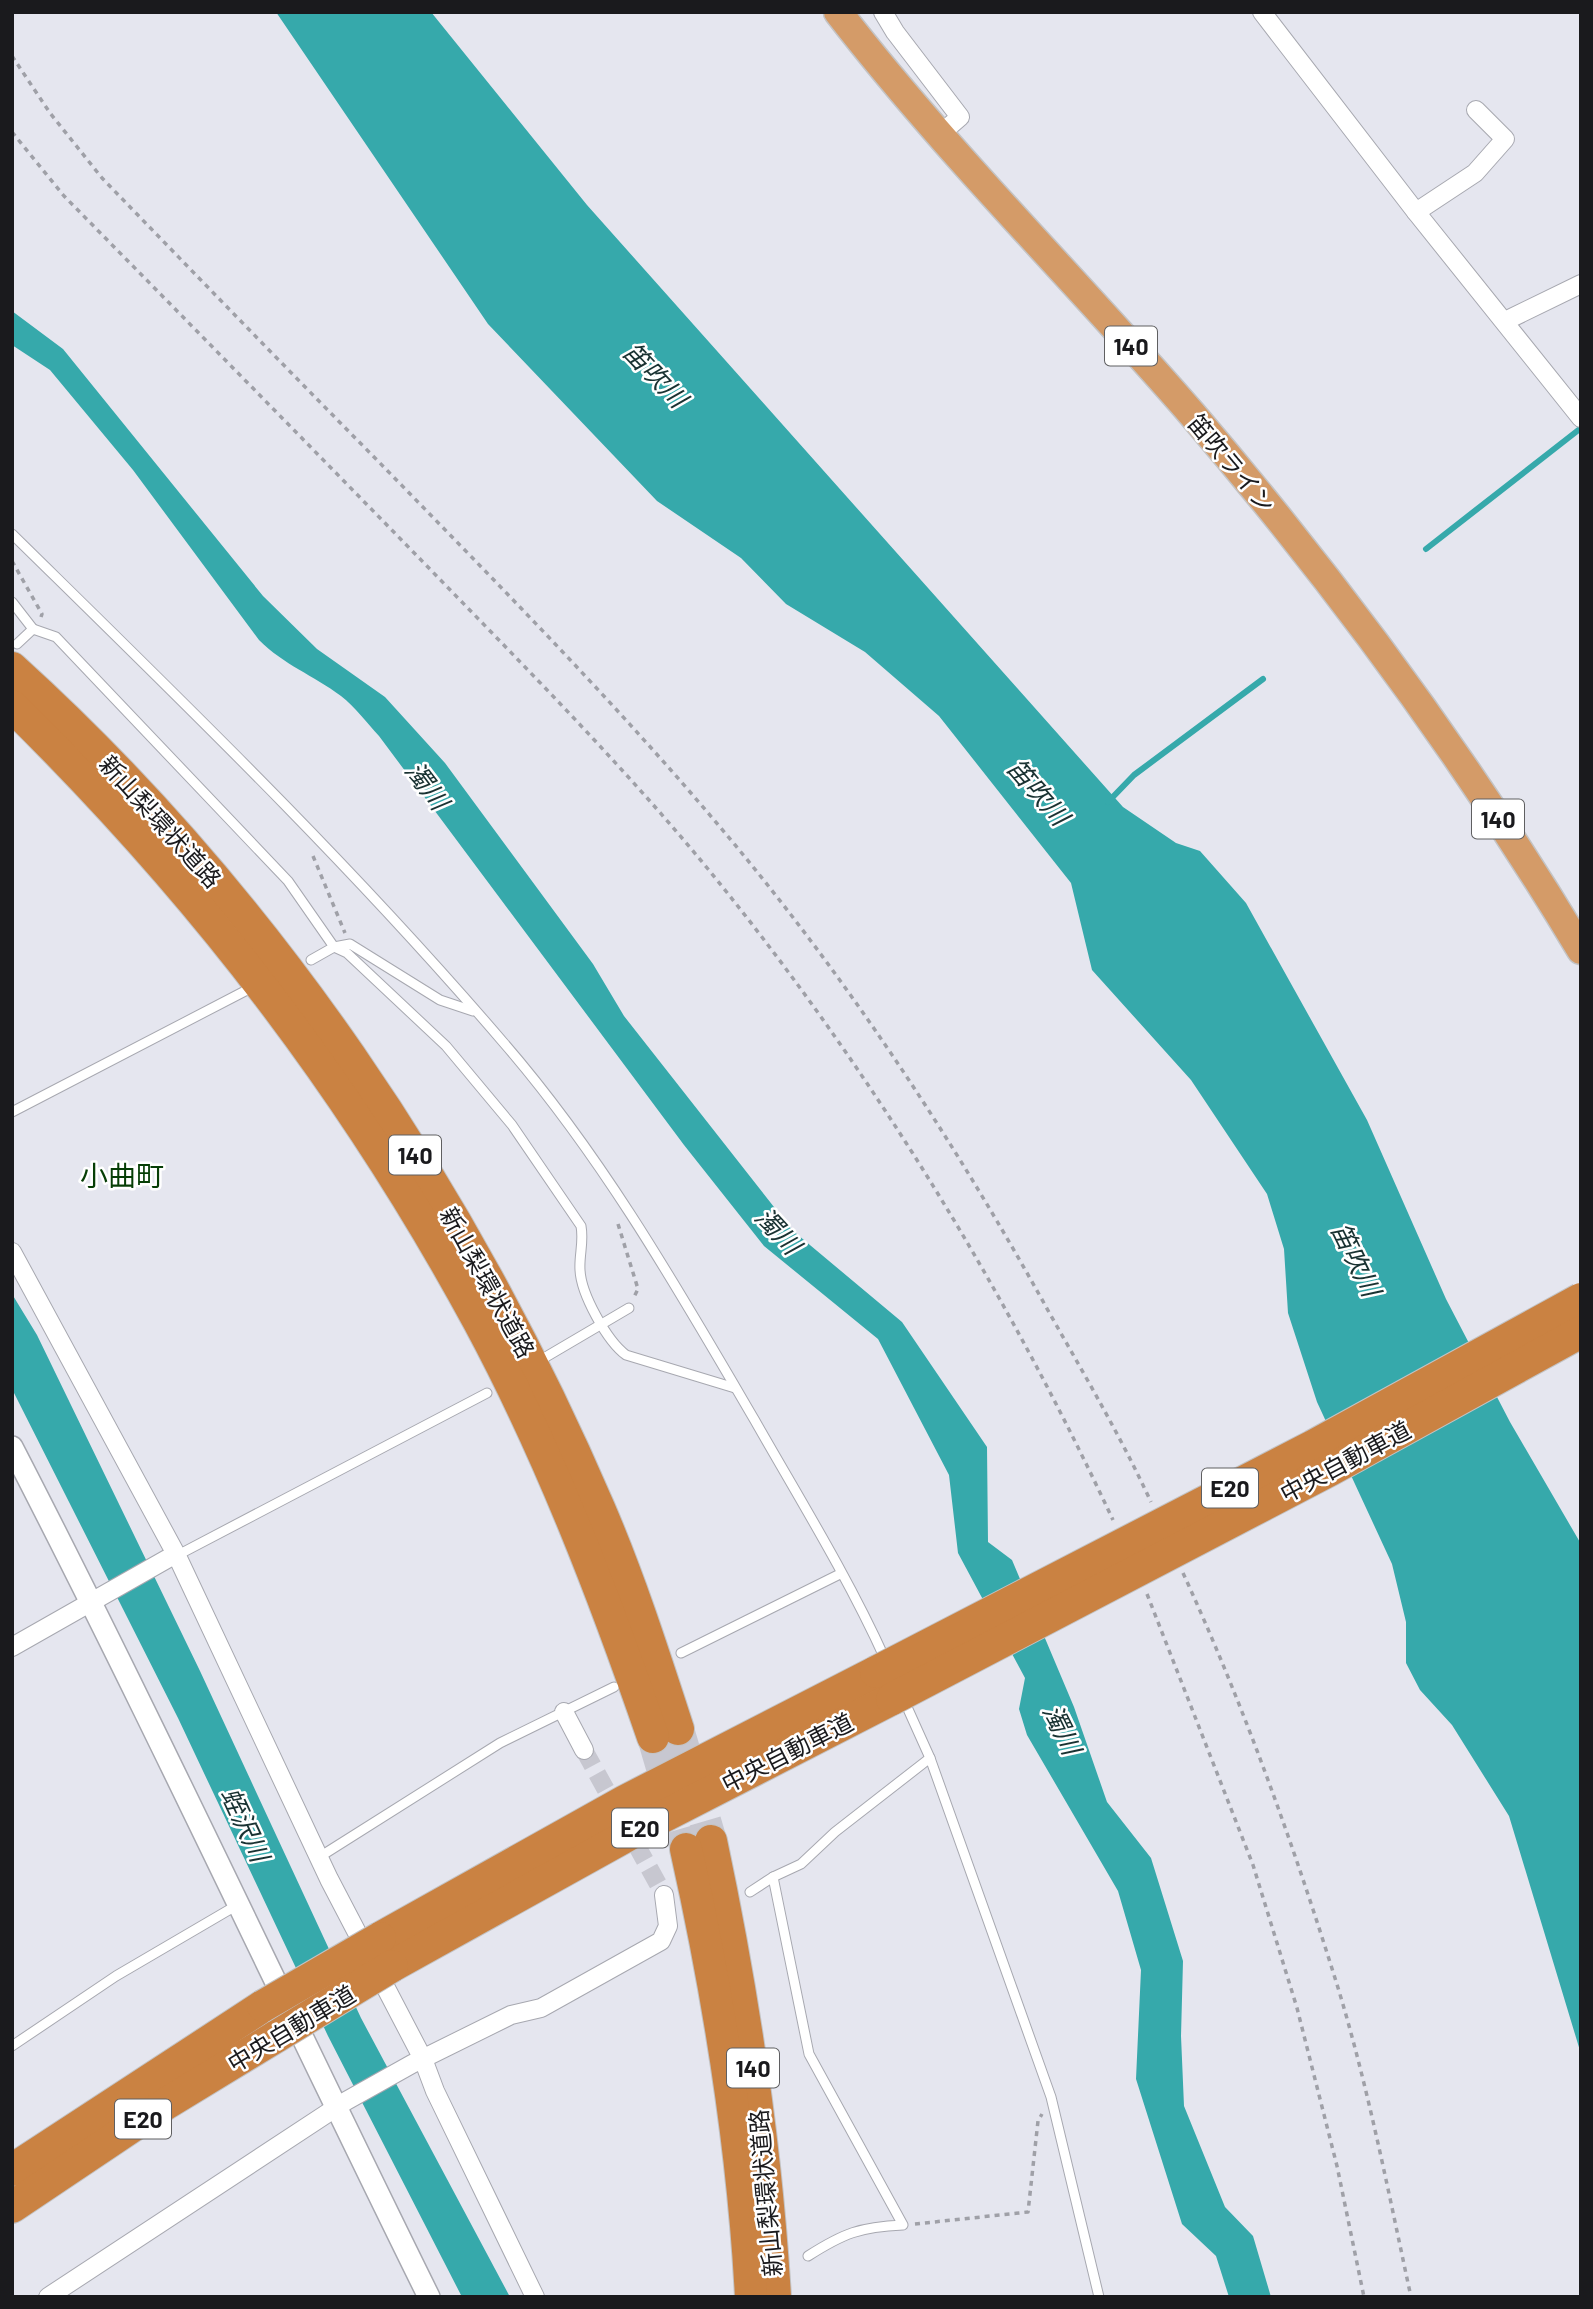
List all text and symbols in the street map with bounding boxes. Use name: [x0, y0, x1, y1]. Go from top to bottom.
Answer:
road number: 140: [1105, 326, 1157, 366]
water label: 笛吹川: [618, 335, 696, 415]
street label: 笛吹ライン: [1182, 408, 1282, 518]
street label: 新山梨環状道路: [94, 749, 228, 893]
water label: 笛吹川: [1002, 751, 1078, 833]
water label: 濁川: [400, 755, 458, 817]
road number: 140: [1472, 800, 1524, 838]
road number: 140: [389, 1136, 441, 1174]
district label: 小曲町: [80, 1158, 164, 1192]
water label: 濁川: [750, 1200, 810, 1262]
street label: 新山梨環状道路: [435, 1202, 541, 1362]
water label: 笛吹川: [1326, 1217, 1389, 1304]
street label: 中央自動車道: [1275, 1414, 1415, 1508]
road number: E20: [1202, 1469, 1258, 1508]
water label: 濁川: [1038, 1699, 1090, 1762]
street label: 中央自動車道: [716, 1706, 858, 1798]
water label: 蛭沢川: [215, 1782, 278, 1869]
road number: E20: [612, 1809, 668, 1848]
street label: 中央自動車道: [222, 1978, 360, 2078]
road number: 140: [727, 2048, 779, 2088]
road number: E20: [115, 2100, 171, 2138]
street label: 新山梨環状道路: [743, 2108, 787, 2278]

